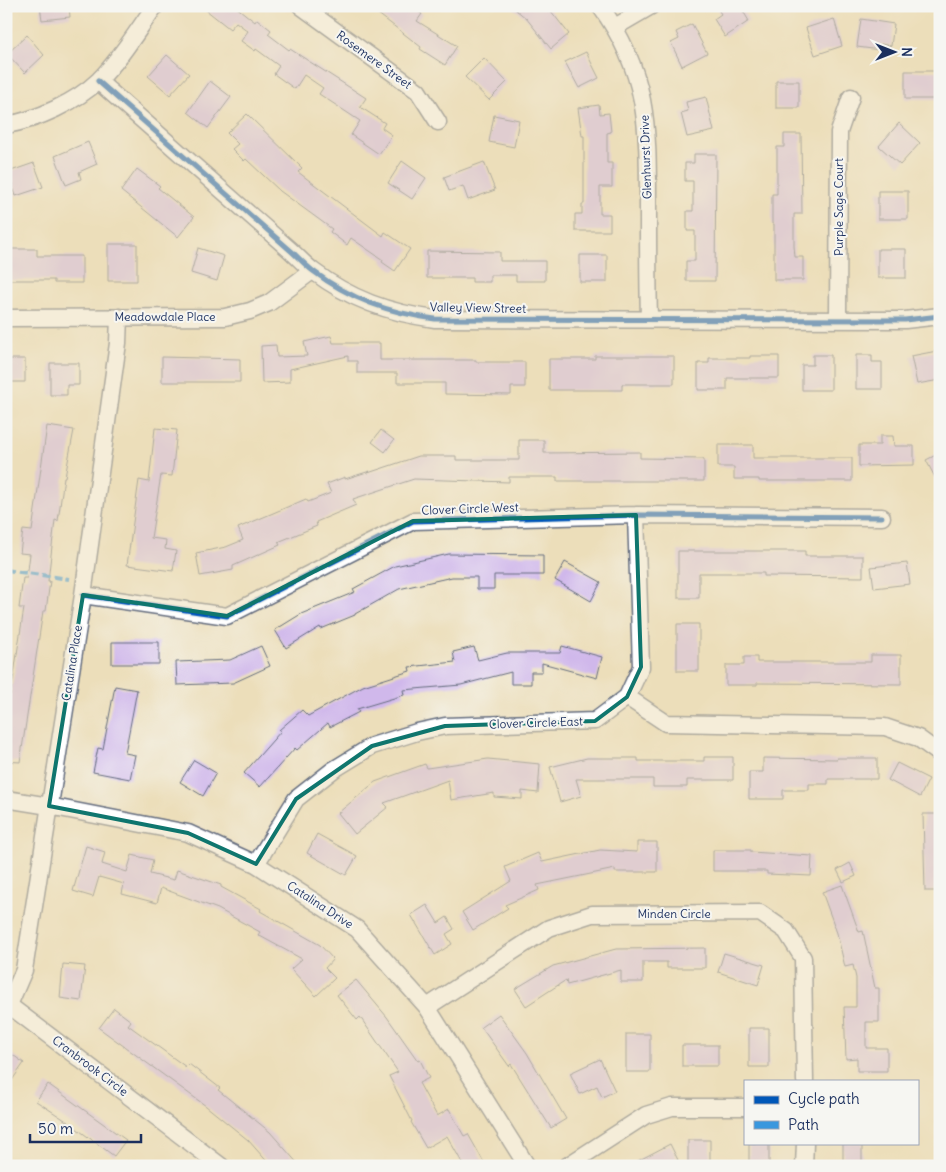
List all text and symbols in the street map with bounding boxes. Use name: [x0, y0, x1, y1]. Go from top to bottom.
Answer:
street label: Rosemere Street: [334, 27, 415, 92]
north arrow: [868, 28, 918, 78]
text: N: [898, 47, 916, 57]
street label: Glenhurst Drive: [637, 115, 654, 199]
street label: Purple Sage Court: [831, 158, 846, 256]
street label: Valley View Street: [430, 299, 526, 316]
street label: Meadowdale Place: [114, 309, 216, 324]
street label: Clover Circle West: [421, 499, 519, 518]
street label: Catalina Place: [58, 624, 85, 702]
street label: Clover Circle East: [489, 713, 583, 732]
street label: Catalina Drive: [284, 878, 356, 932]
street label: Minden Circle: [637, 906, 711, 921]
street label: Cranbrook Circle: [49, 1032, 131, 1099]
legend: [744, 1080, 918, 1144]
text: Cycle path: [788, 1089, 860, 1108]
scale bar: [30, 1112, 141, 1144]
text: Path: [788, 1115, 819, 1134]
text: 50 m: [38, 1119, 73, 1138]

